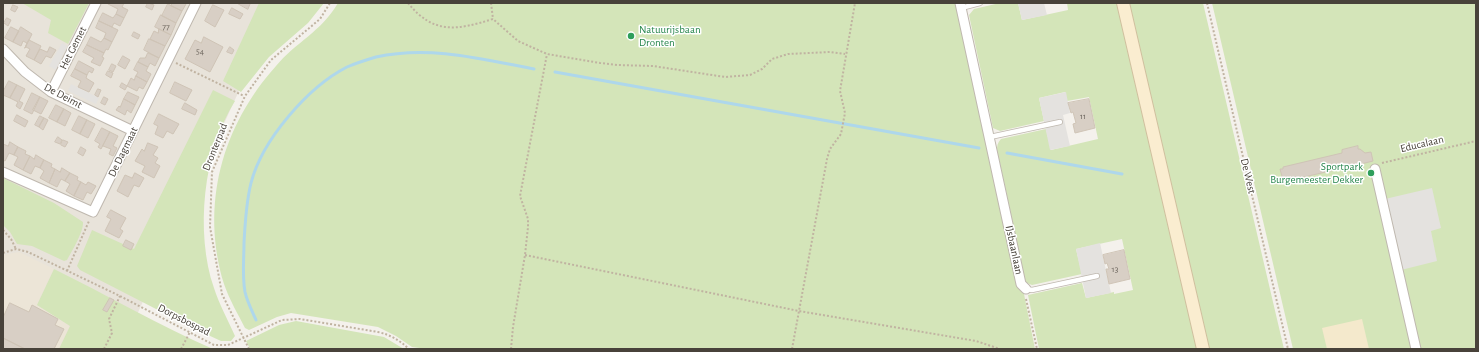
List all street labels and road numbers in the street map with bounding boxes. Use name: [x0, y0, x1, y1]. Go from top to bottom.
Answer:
street label: Het Gemet: [57, 24, 89, 72]
street label: De Deimt: [42, 81, 84, 111]
street label: Dronterpad: [200, 121, 230, 173]
street label: De Dagmaat: [105, 125, 141, 179]
street label: Educalaan: [1399, 133, 1445, 155]
street label: De West: [1238, 157, 1258, 195]
street label: IJsbaanlaan: [1002, 224, 1026, 276]
street label: Dorpsbospad: [156, 301, 212, 339]

